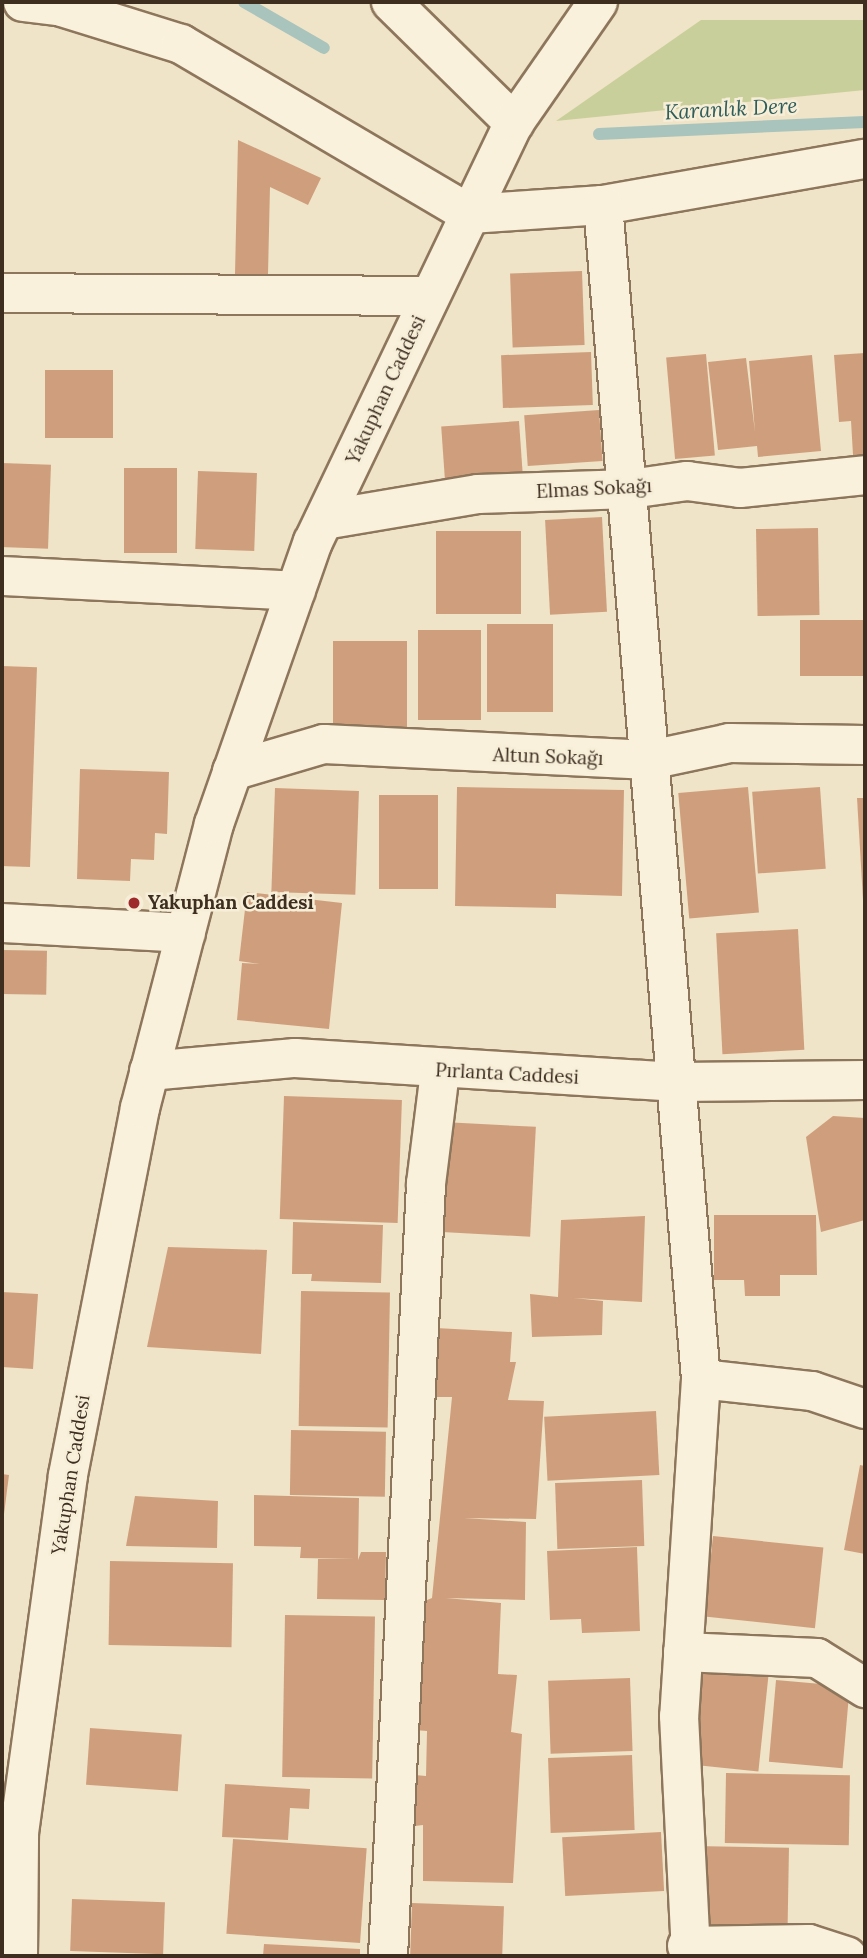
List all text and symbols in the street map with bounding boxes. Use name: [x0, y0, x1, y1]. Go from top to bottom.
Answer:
water label: Karanlık Dere: [664, 93, 798, 125]
street label: Yakuphan Caddesi: [341, 312, 431, 468]
street label: Elmas Sokağı: [536, 475, 652, 503]
street label: Altun Sokağı: [492, 744, 604, 770]
place label: Yakuphan Caddesi: [148, 892, 314, 914]
marker: Yakuphan Caddesi: [126, 895, 142, 911]
street label: Pırlanta Caddesi: [435, 1059, 579, 1089]
street label: Yakuphan Caddesi: [47, 1393, 95, 1557]

